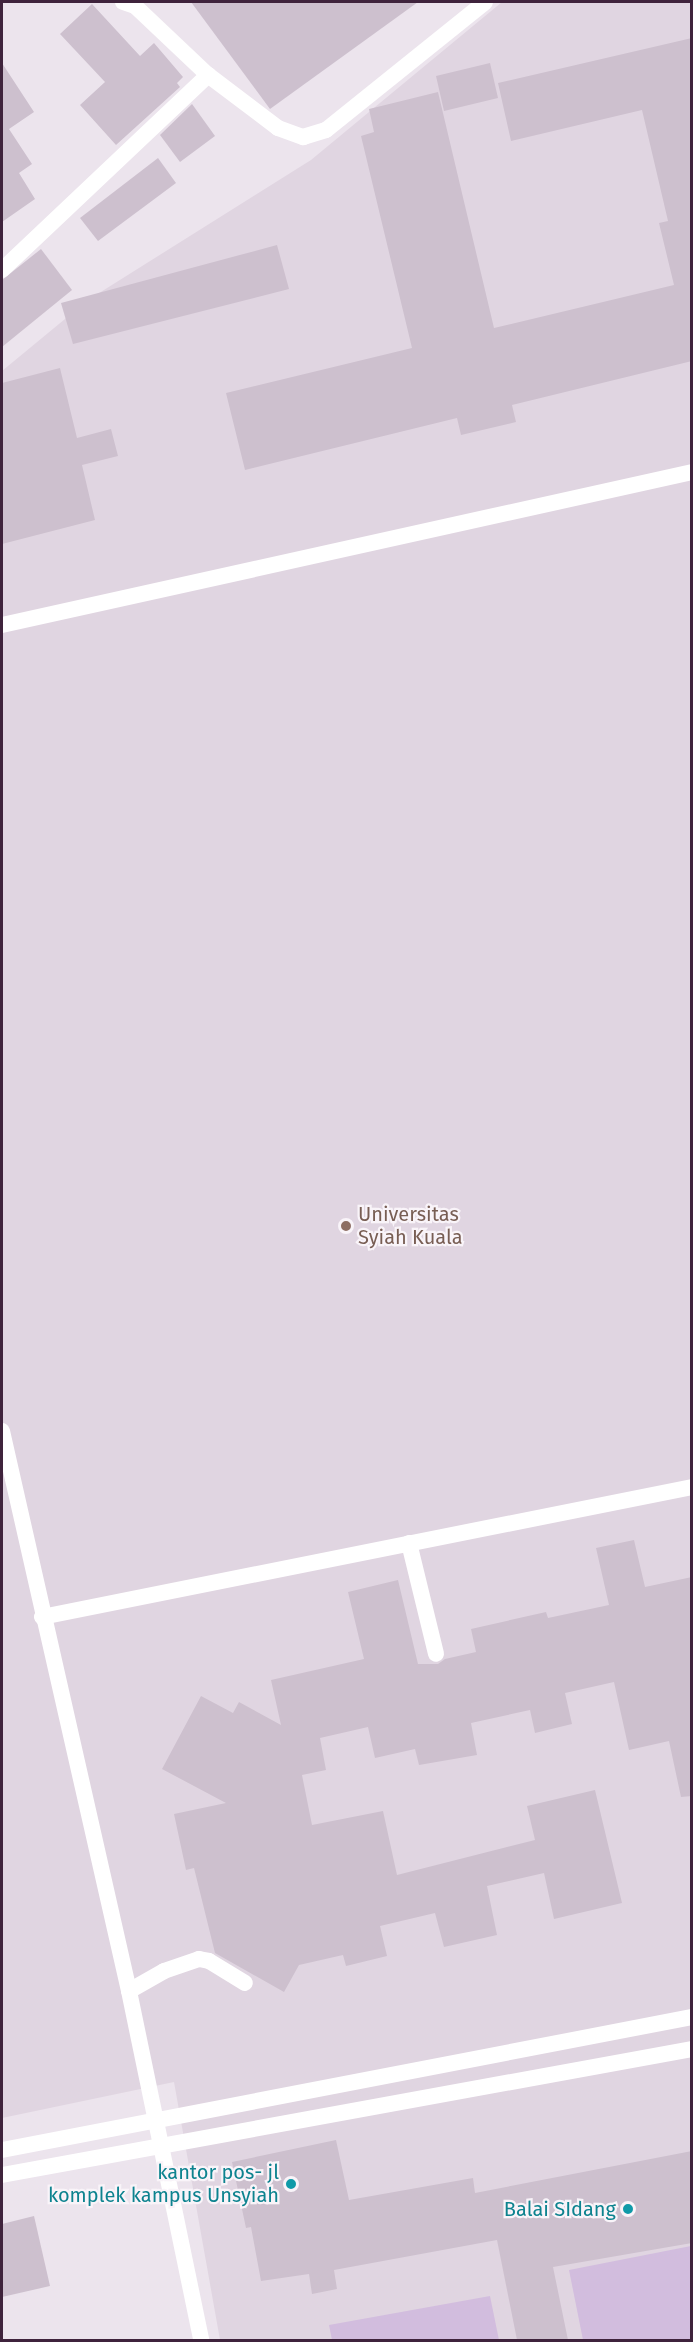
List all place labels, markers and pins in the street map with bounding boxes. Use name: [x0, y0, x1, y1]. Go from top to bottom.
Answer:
place label: Universitas Syiah Kuala: [358, 1202, 463, 1249]
marker: Universitas Syiah Kuala: [339, 1219, 353, 1233]
place label: kantor pos- jl komplek kampus Unsyiah: [48, 2160, 279, 2207]
marker: kantor pos- jl komplek kampus Unsyiah: [284, 2177, 298, 2191]
place label: Balai SIdang: [504, 2197, 616, 2221]
marker: Balai SIdang: [621, 2202, 635, 2216]

